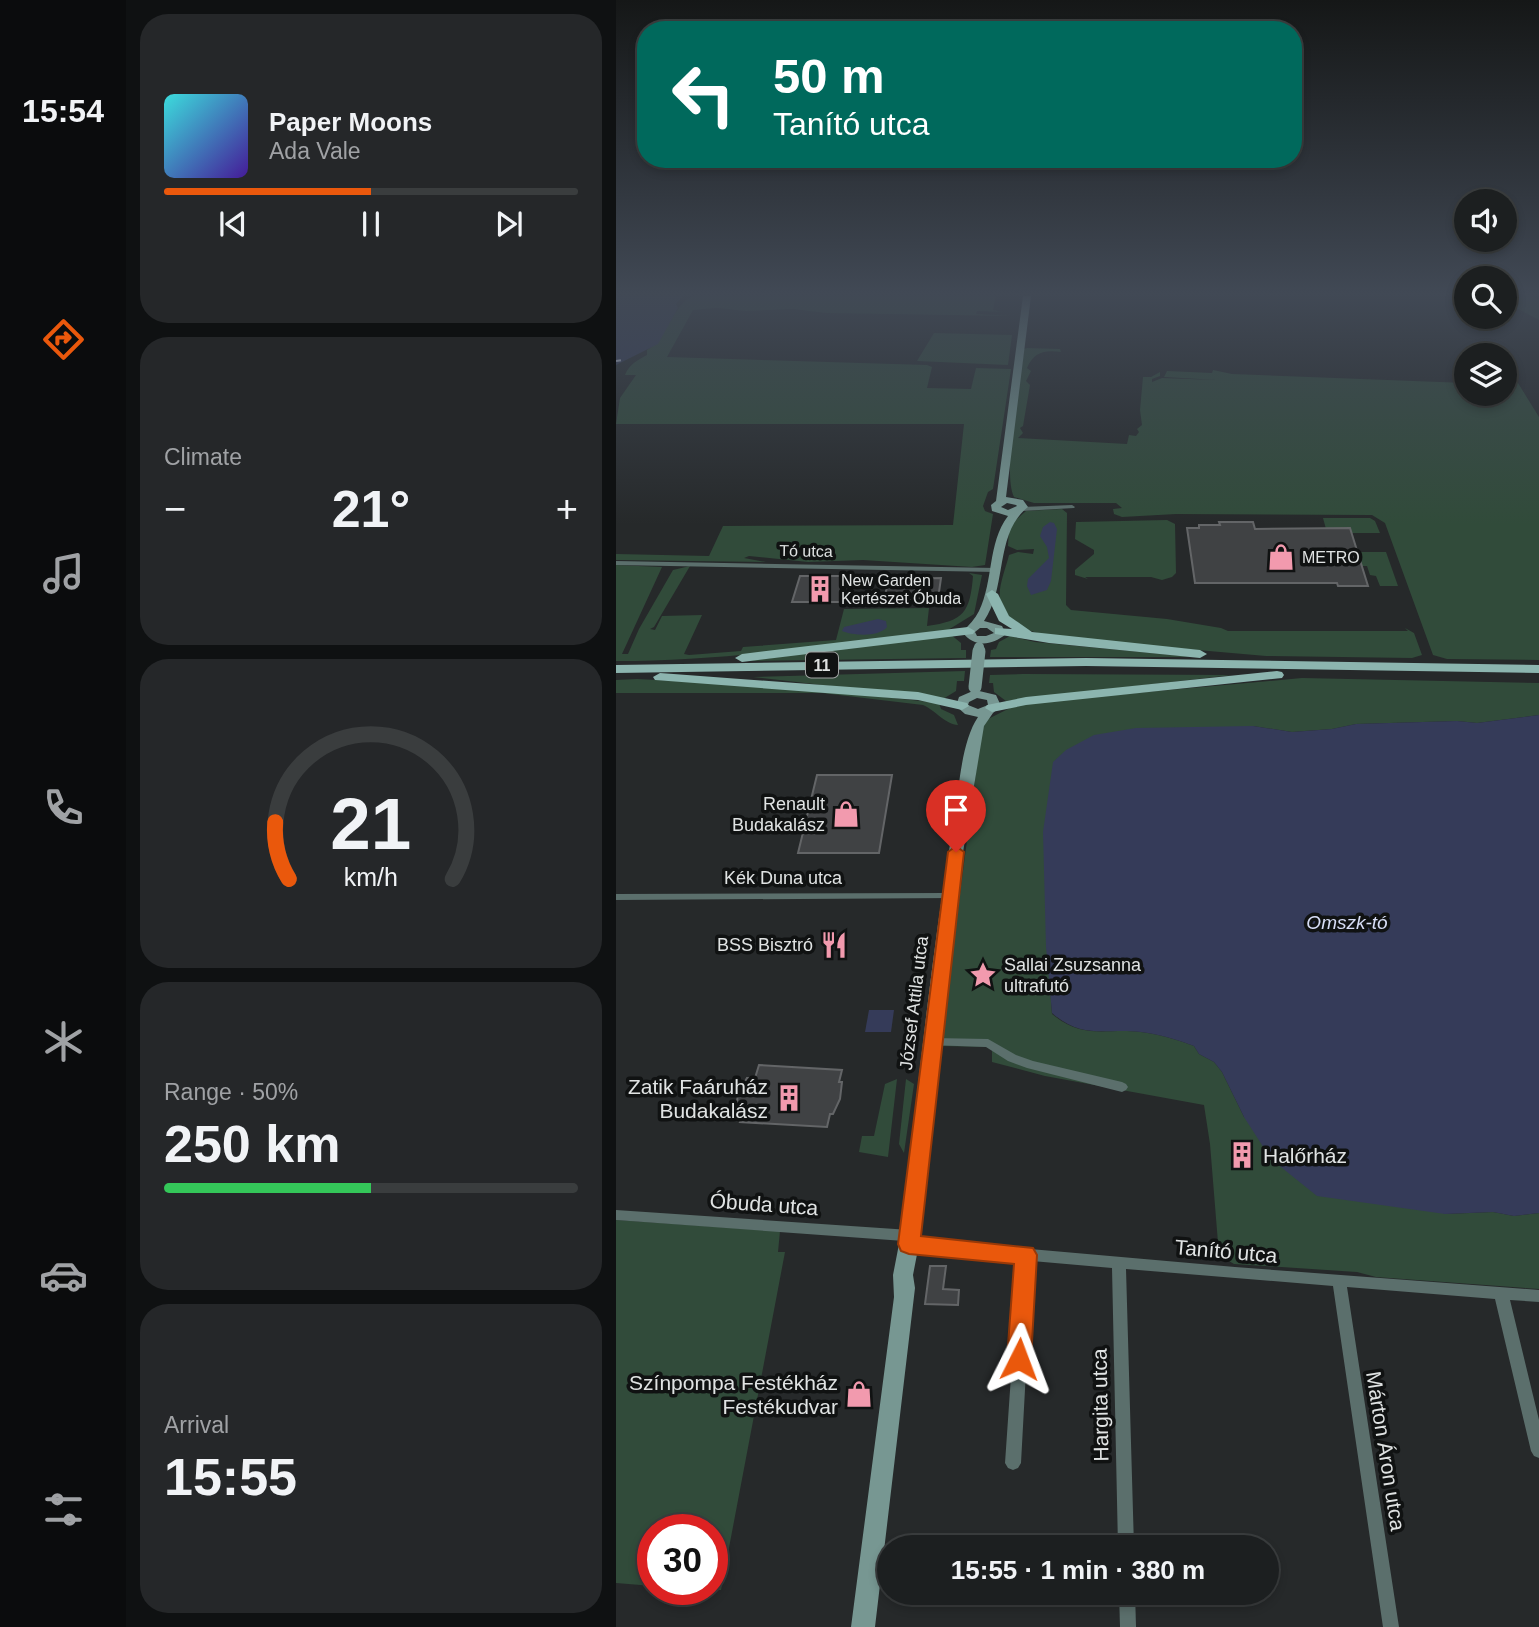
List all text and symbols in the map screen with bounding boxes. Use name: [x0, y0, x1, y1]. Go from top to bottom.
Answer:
icon: left: [658, 49, 749, 140]
text: 50 m: [773, 49, 885, 103]
text: 15:54: [22, 93, 104, 129]
text: Tanító utca: [773, 106, 930, 142]
text: Paper Moons: [269, 107, 432, 137]
text: Ada Vale: [269, 138, 361, 164]
map controls: [1454, 189, 1517, 406]
button: sound: [1454, 189, 1517, 252]
icon: previous: [214, 205, 252, 243]
icon: pause: [352, 205, 390, 243]
icon: next: [490, 205, 528, 243]
button: search: [1454, 266, 1517, 329]
icon: directions: [39, 315, 88, 364]
button: layers: [1454, 343, 1517, 406]
text: Climate: [164, 444, 242, 470]
text: 21°: [332, 480, 410, 538]
text: −: [164, 488, 186, 530]
text: +: [556, 488, 578, 530]
street label: Tó utca: [779, 542, 833, 560]
shop icon: METRO: [1266, 542, 1296, 572]
icon: music: [39, 549, 88, 598]
place label: METRO: [1302, 549, 1360, 566]
place label: New Garden Kertészet Óbuda: [841, 572, 961, 607]
building icon: New Garden Kertészet Óbuda: [805, 574, 835, 604]
road number: 11: [806, 652, 838, 678]
pin: [926, 780, 986, 852]
icon: phone: [39, 783, 88, 832]
text: 21: [331, 784, 411, 865]
icon: arrive: [937, 791, 975, 829]
place label: Renault Budakalász: [732, 794, 825, 835]
shop icon: Renault Budakalász: [831, 799, 861, 829]
text: km/h: [344, 863, 398, 891]
street label: Kék Duna utca: [724, 868, 843, 888]
water label: Omszk-tó: [1306, 912, 1388, 933]
restaurant icon: BSS Bisztró: [819, 930, 849, 960]
street label: József Attila utca: [896, 934, 932, 1071]
place label: BSS Bisztró: [717, 935, 813, 955]
place label: Sallai Zsuzsanna ultrafutó: [1004, 955, 1142, 996]
place icon: Sallai Zsuzsanna ultrafutó: [968, 960, 998, 990]
icon: climate: [39, 1017, 88, 1066]
place label: Zatik Faáruház Budakalász: [628, 1075, 768, 1122]
text: Range · 50%: [164, 1079, 298, 1105]
building icon: Zatik Faáruház Budakalász: [774, 1083, 804, 1113]
text: 250 km: [164, 1115, 340, 1173]
building icon: Halőrház: [1227, 1140, 1257, 1170]
place label: Halőrház: [1263, 1144, 1347, 1167]
street label: Óbuda utca: [709, 1189, 819, 1219]
street label: Tanító utca: [1174, 1235, 1278, 1267]
icon: car: [39, 1251, 88, 1300]
position arrow: [982, 1322, 1056, 1396]
street label: Hargita utca: [1088, 1348, 1112, 1462]
street label: Márton Áron utca: [1362, 1370, 1410, 1533]
place label: Színpompa Festékház Festékudvar: [629, 1371, 838, 1418]
shop icon: Színpompa Festékház Festékudvar: [844, 1379, 874, 1409]
text: Arrival: [164, 1412, 229, 1438]
text: 15:55: [164, 1448, 297, 1506]
icon: filters: [39, 1485, 88, 1534]
speed limit sign: 30: [637, 1514, 728, 1605]
text: 15:55 · 1 min · 380 m: [951, 1555, 1205, 1585]

